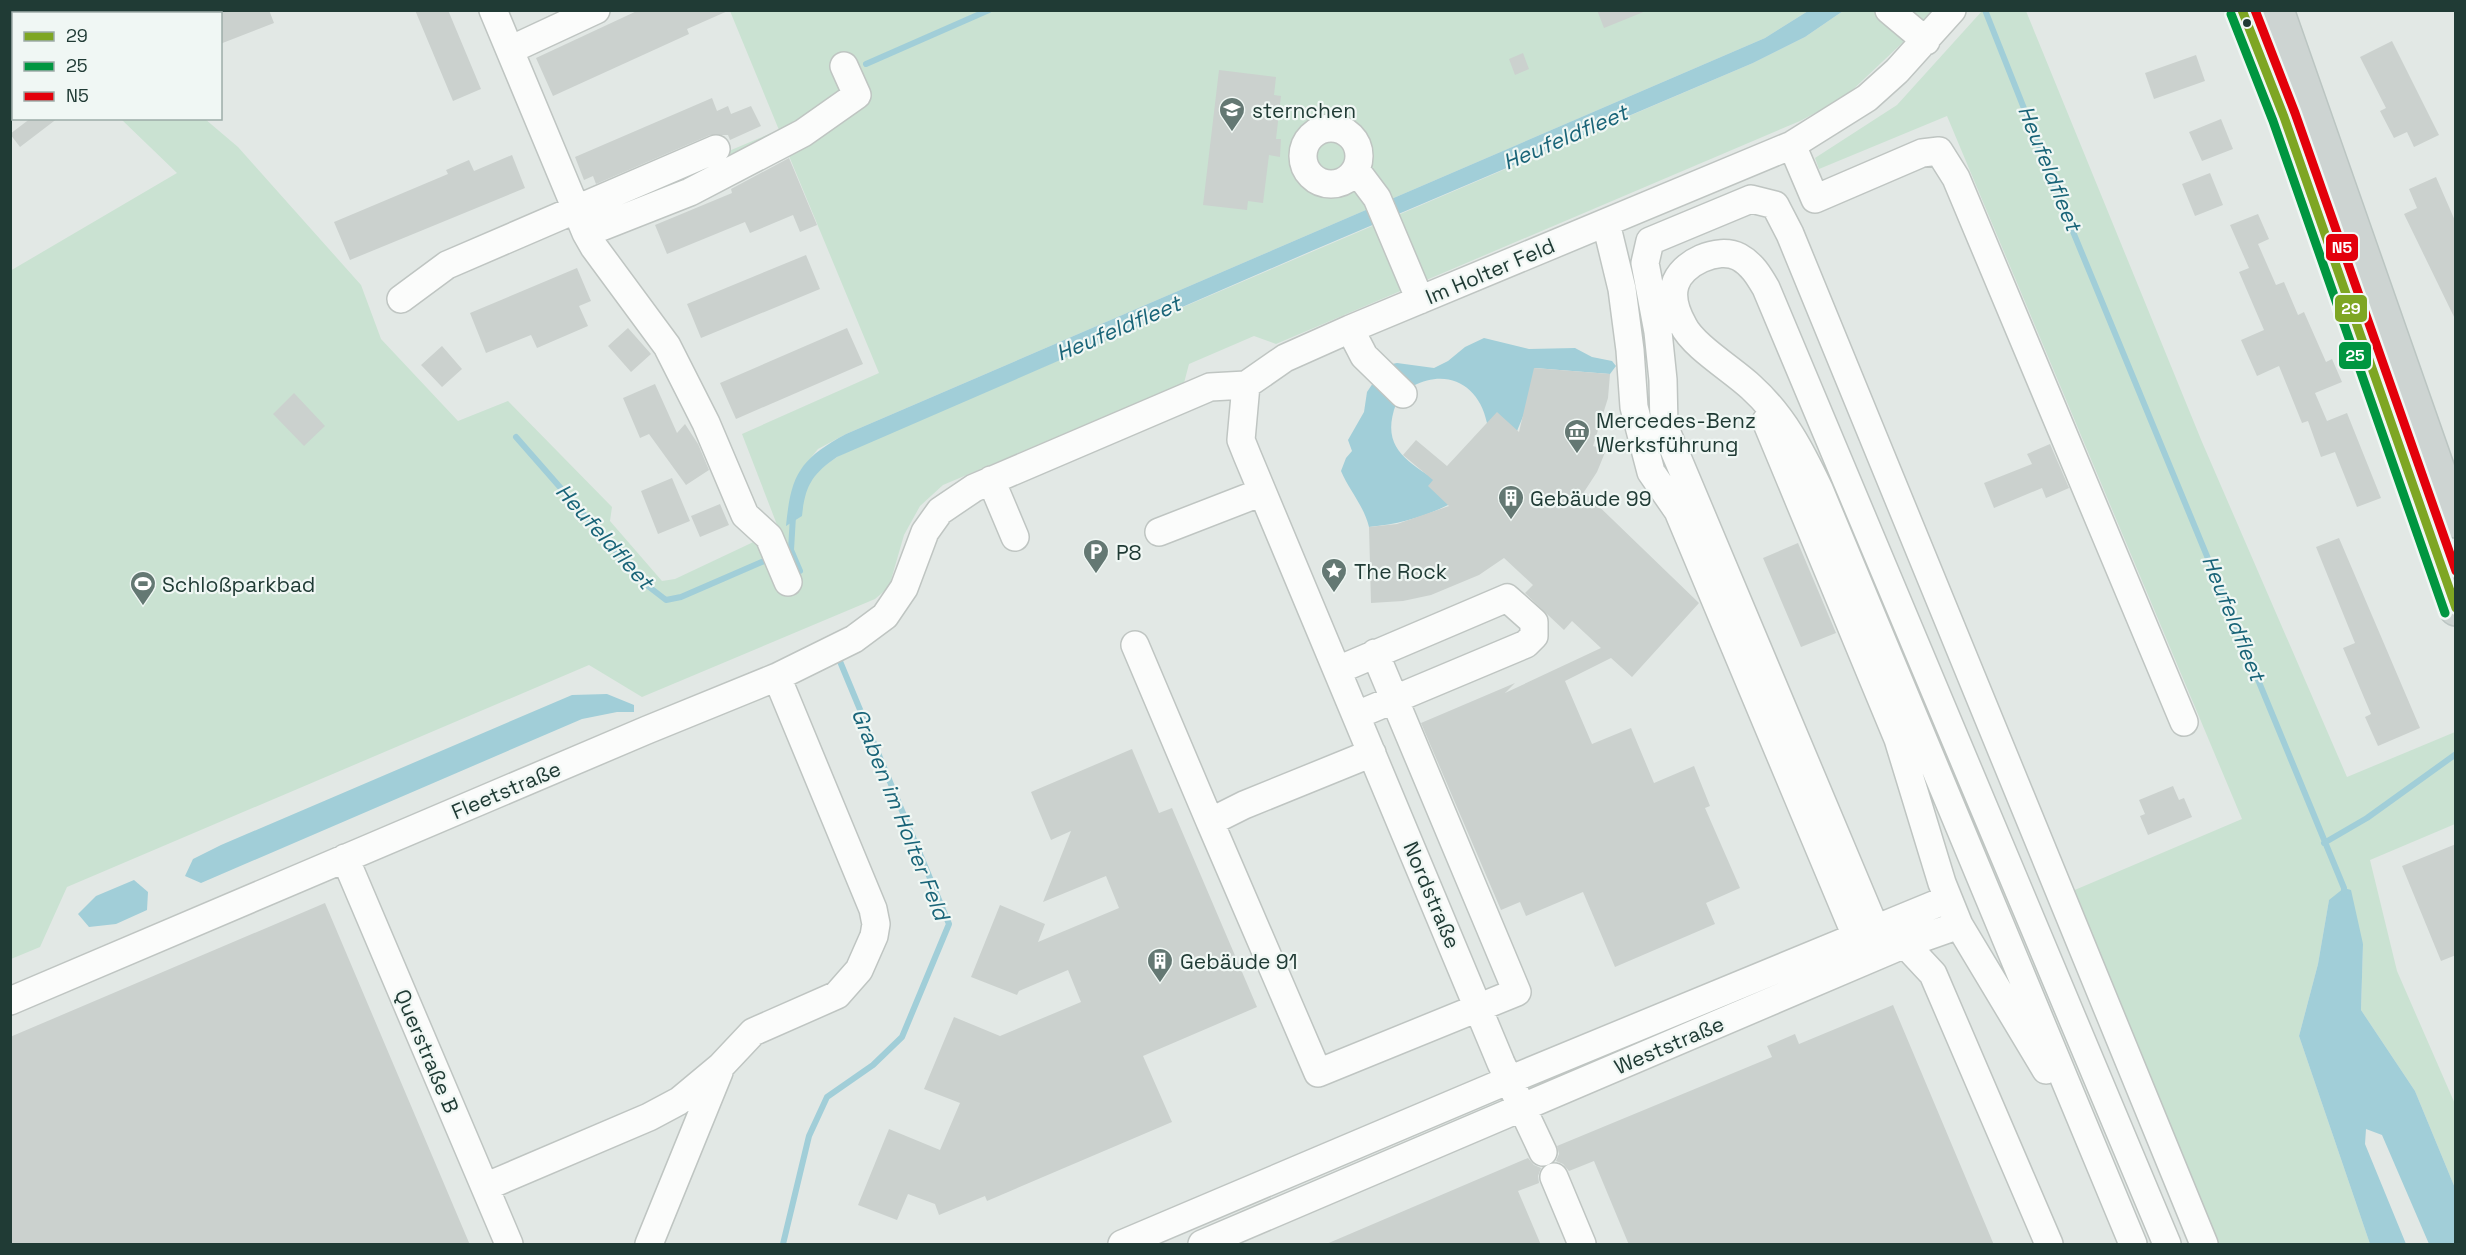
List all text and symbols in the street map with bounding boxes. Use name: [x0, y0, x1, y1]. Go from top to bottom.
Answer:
legend: [12, 12, 222, 120]
unlabelled marker: [2241, 17, 2253, 29]
text: 29: [66, 24, 88, 47]
text: 25: [66, 54, 88, 77]
text: N5: [66, 84, 89, 107]
school or university icon: sternchen: [1217, 95, 1247, 133]
place label: sternchen: [1252, 97, 1356, 124]
water label: Heufeldfleet: [1498, 97, 1633, 176]
water label: Heufeldfleet: [2012, 101, 2089, 237]
street label: Im Holter Feld: [1421, 232, 1559, 310]
line badge: N5: [2325, 233, 2359, 262]
text: N5: [2332, 237, 2353, 258]
water label: Heufeldfleet: [1051, 288, 1186, 367]
line badge: 29: [2334, 294, 2368, 323]
text: 29: [2341, 298, 2361, 319]
line badge: 25: [2338, 341, 2372, 370]
text: 25: [2345, 345, 2365, 366]
place label: Mercedes-Benz Werksführung: [1596, 407, 1756, 458]
museum icon: Mercedes-Benz Werksführung: [1562, 417, 1592, 455]
water label: Heufeldfleet: [550, 477, 661, 596]
building icon: Gebäude 99: [1496, 483, 1526, 521]
place label: Gebäude 99: [1530, 485, 1652, 512]
parking icon: P8: [1081, 537, 1111, 575]
place label: P8: [1116, 539, 1142, 566]
water label: Heufeldfleet: [2196, 551, 2273, 687]
place icon: The Rock: [1319, 556, 1349, 594]
place label: The Rock: [1354, 558, 1447, 585]
sports icon: Schloßparkbad: [128, 569, 158, 607]
place label: Schloßparkbad: [162, 571, 315, 598]
water label: Graben im Holter Feld: [846, 704, 957, 927]
street label: Fleetstraße: [447, 755, 565, 825]
street label: Nordstraße: [1397, 837, 1467, 953]
building icon: Gebäude 91: [1145, 946, 1175, 984]
place label: Gebäude 91: [1180, 948, 1297, 975]
street label: Querstraße B: [389, 985, 465, 1117]
street label: Weststraße: [1610, 1010, 1728, 1080]

